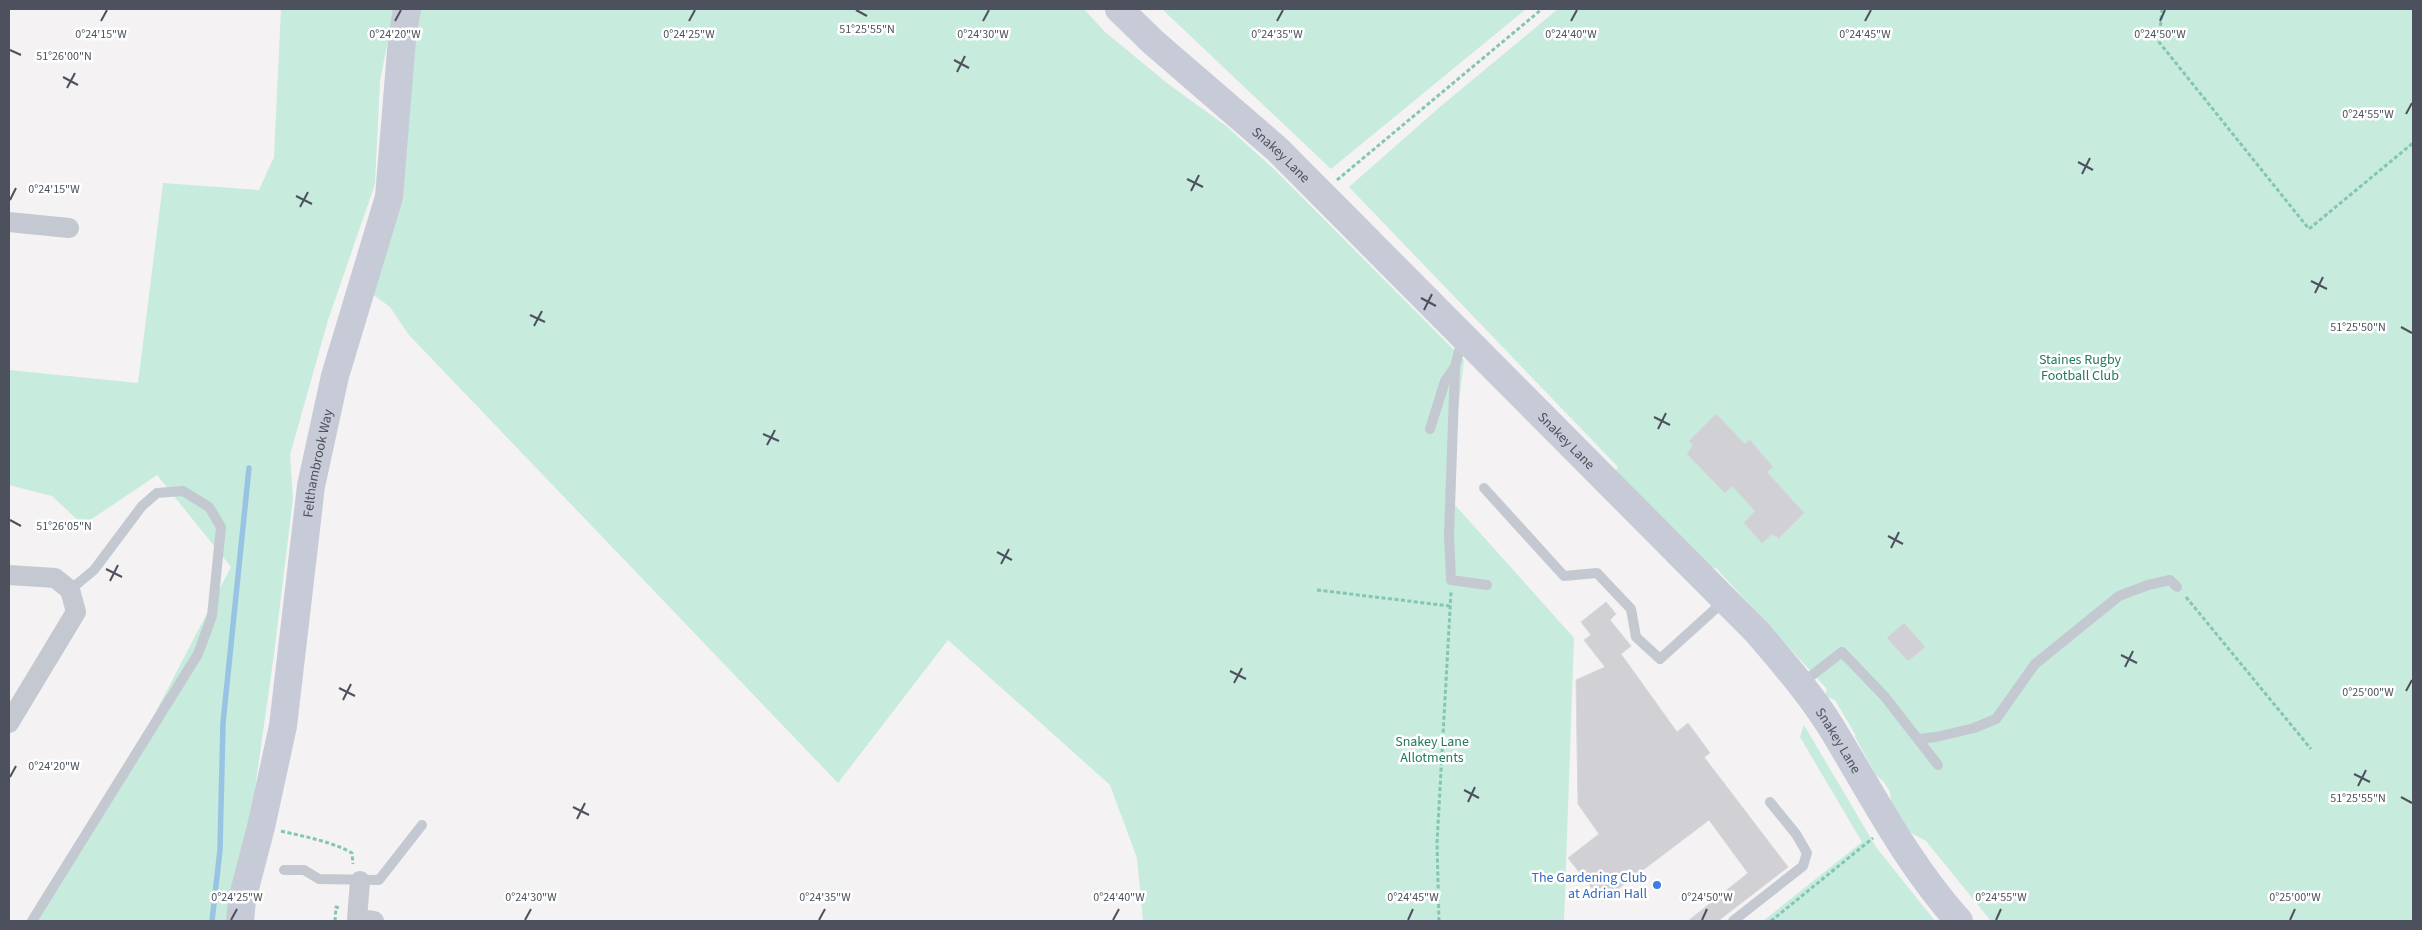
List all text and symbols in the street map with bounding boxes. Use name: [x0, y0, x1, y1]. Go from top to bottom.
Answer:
text: 51°25'55"N: [839, 21, 895, 38]
text: 0°24'15"W: [75, 26, 127, 43]
text: 0°24'20"W: [369, 26, 421, 43]
text: 0°24'25"W: [663, 26, 715, 43]
text: 0°24'30"W: [957, 26, 1009, 43]
text: 0°24'35"W: [1251, 26, 1303, 43]
text: 0°24'40"W: [1545, 26, 1597, 43]
text: 0°24'45"W: [1839, 26, 1891, 43]
text: 0°24'50"W: [2134, 26, 2186, 43]
text: 51°26'00"N: [36, 48, 92, 65]
text: 0°24'55"W: [2342, 106, 2394, 123]
street label: Snakey Lane: [1247, 123, 1314, 188]
text: 0°24'15"W: [28, 181, 80, 198]
text: 51°25'50"N: [2330, 319, 2386, 336]
park label: Staines Rugby Football Club: [2039, 350, 2122, 386]
street label: Felthambrook Way: [298, 407, 339, 519]
street label: Snakey Lane: [1533, 408, 1599, 474]
text: 51°26'05"N: [36, 518, 92, 535]
text: 0°25'00"W: [2342, 684, 2394, 701]
street label: Snakey Lane: [1810, 704, 1866, 778]
park label: Snakey Lane Allotments: [1395, 732, 1469, 768]
text: 0°24'20"W: [28, 758, 80, 775]
text: 51°25'55"N: [2330, 790, 2386, 807]
place label: The Gardening Club at Adrian Hall: [1531, 868, 1647, 904]
marker: The Gardening Club at Adrian Hall: [1651, 879, 1663, 891]
text: 0°24'25"W: [211, 889, 263, 906]
text: 0°24'30"W: [505, 889, 557, 906]
text: 0°24'35"W: [799, 889, 851, 906]
text: 0°24'40"W: [1093, 889, 1145, 906]
text: 0°24'45"W: [1387, 889, 1439, 906]
text: 0°24'50"W: [1681, 889, 1733, 906]
text: 0°24'55"W: [1975, 889, 2027, 906]
text: 0°25'00"W: [2269, 889, 2321, 906]

